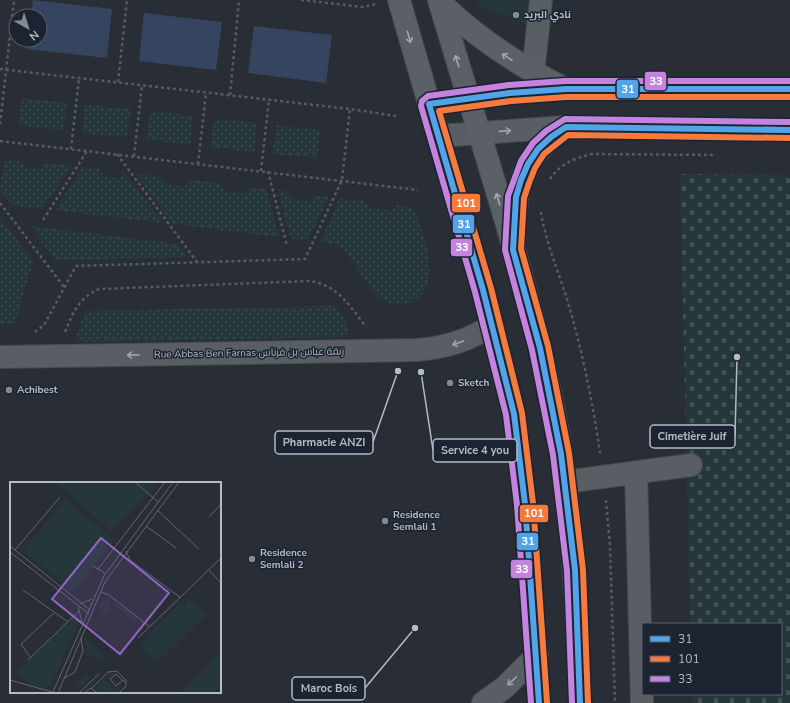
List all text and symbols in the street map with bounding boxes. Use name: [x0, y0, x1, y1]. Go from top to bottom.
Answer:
north arrow: [8, 8, 48, 48]
place label: نادي البريد: [524, 8, 571, 23]
marker: نادي البريد: [511, 10, 521, 20]
text: N: [26, 27, 42, 44]
one-way arrow: [406, 31, 413, 44]
one-way arrow: [502, 53, 513, 61]
one-way arrow: [453, 55, 460, 68]
line badge: 33: [644, 71, 667, 91]
text: 33: [649, 74, 663, 89]
line badge: 31: [616, 79, 639, 99]
text: 31: [621, 82, 635, 97]
one-way arrow: [498, 128, 511, 135]
line badge: 101: [451, 193, 481, 213]
one-way arrow: [494, 193, 501, 206]
text: 101: [456, 196, 476, 211]
line badge: 31: [452, 214, 475, 234]
text: 31: [457, 217, 471, 232]
line badge: 33: [450, 238, 473, 257]
text: 33: [455, 240, 469, 255]
one-way arrow: [451, 340, 464, 347]
street label: Rue Abbas Ben Farnas زنقة عباس بن فرناس: [154, 344, 344, 362]
one-way arrow: [127, 351, 140, 359]
place label: Sketch: [458, 376, 489, 390]
marker: Sketch: [445, 378, 455, 388]
place label: Achibest: [17, 383, 58, 397]
marker: Achibest: [4, 385, 14, 395]
callout: Cimetière Juif: [650, 425, 735, 448]
text: Cimetière Juif: [657, 429, 728, 444]
callout: Pharmacie ANZI: [275, 431, 373, 454]
text: Pharmacie ANZI: [283, 435, 365, 450]
callout: Service 4 you: [433, 439, 517, 462]
text: Service 4 you: [441, 443, 509, 458]
inset map: [10, 482, 221, 693]
line badge: 101: [519, 504, 549, 523]
text: 101: [524, 506, 544, 521]
place label: Residence Semlali 1: [393, 508, 440, 534]
marker: Residence Semlali 1: [380, 516, 390, 526]
line badge: 31: [516, 532, 539, 551]
text: 31: [521, 534, 535, 549]
place label: Residence Semlali 2: [260, 546, 307, 572]
marker: Residence Semlali 2: [247, 554, 257, 564]
line badge: 33: [510, 559, 533, 579]
text: 33: [515, 562, 529, 577]
legend: [642, 623, 782, 695]
text: 31: [678, 631, 692, 647]
text: 101: [678, 651, 700, 667]
text: 33: [678, 671, 692, 687]
one-way arrow: [507, 676, 517, 686]
callout: Maroc Bois: [292, 677, 365, 700]
text: Maroc Bois: [301, 681, 357, 696]

